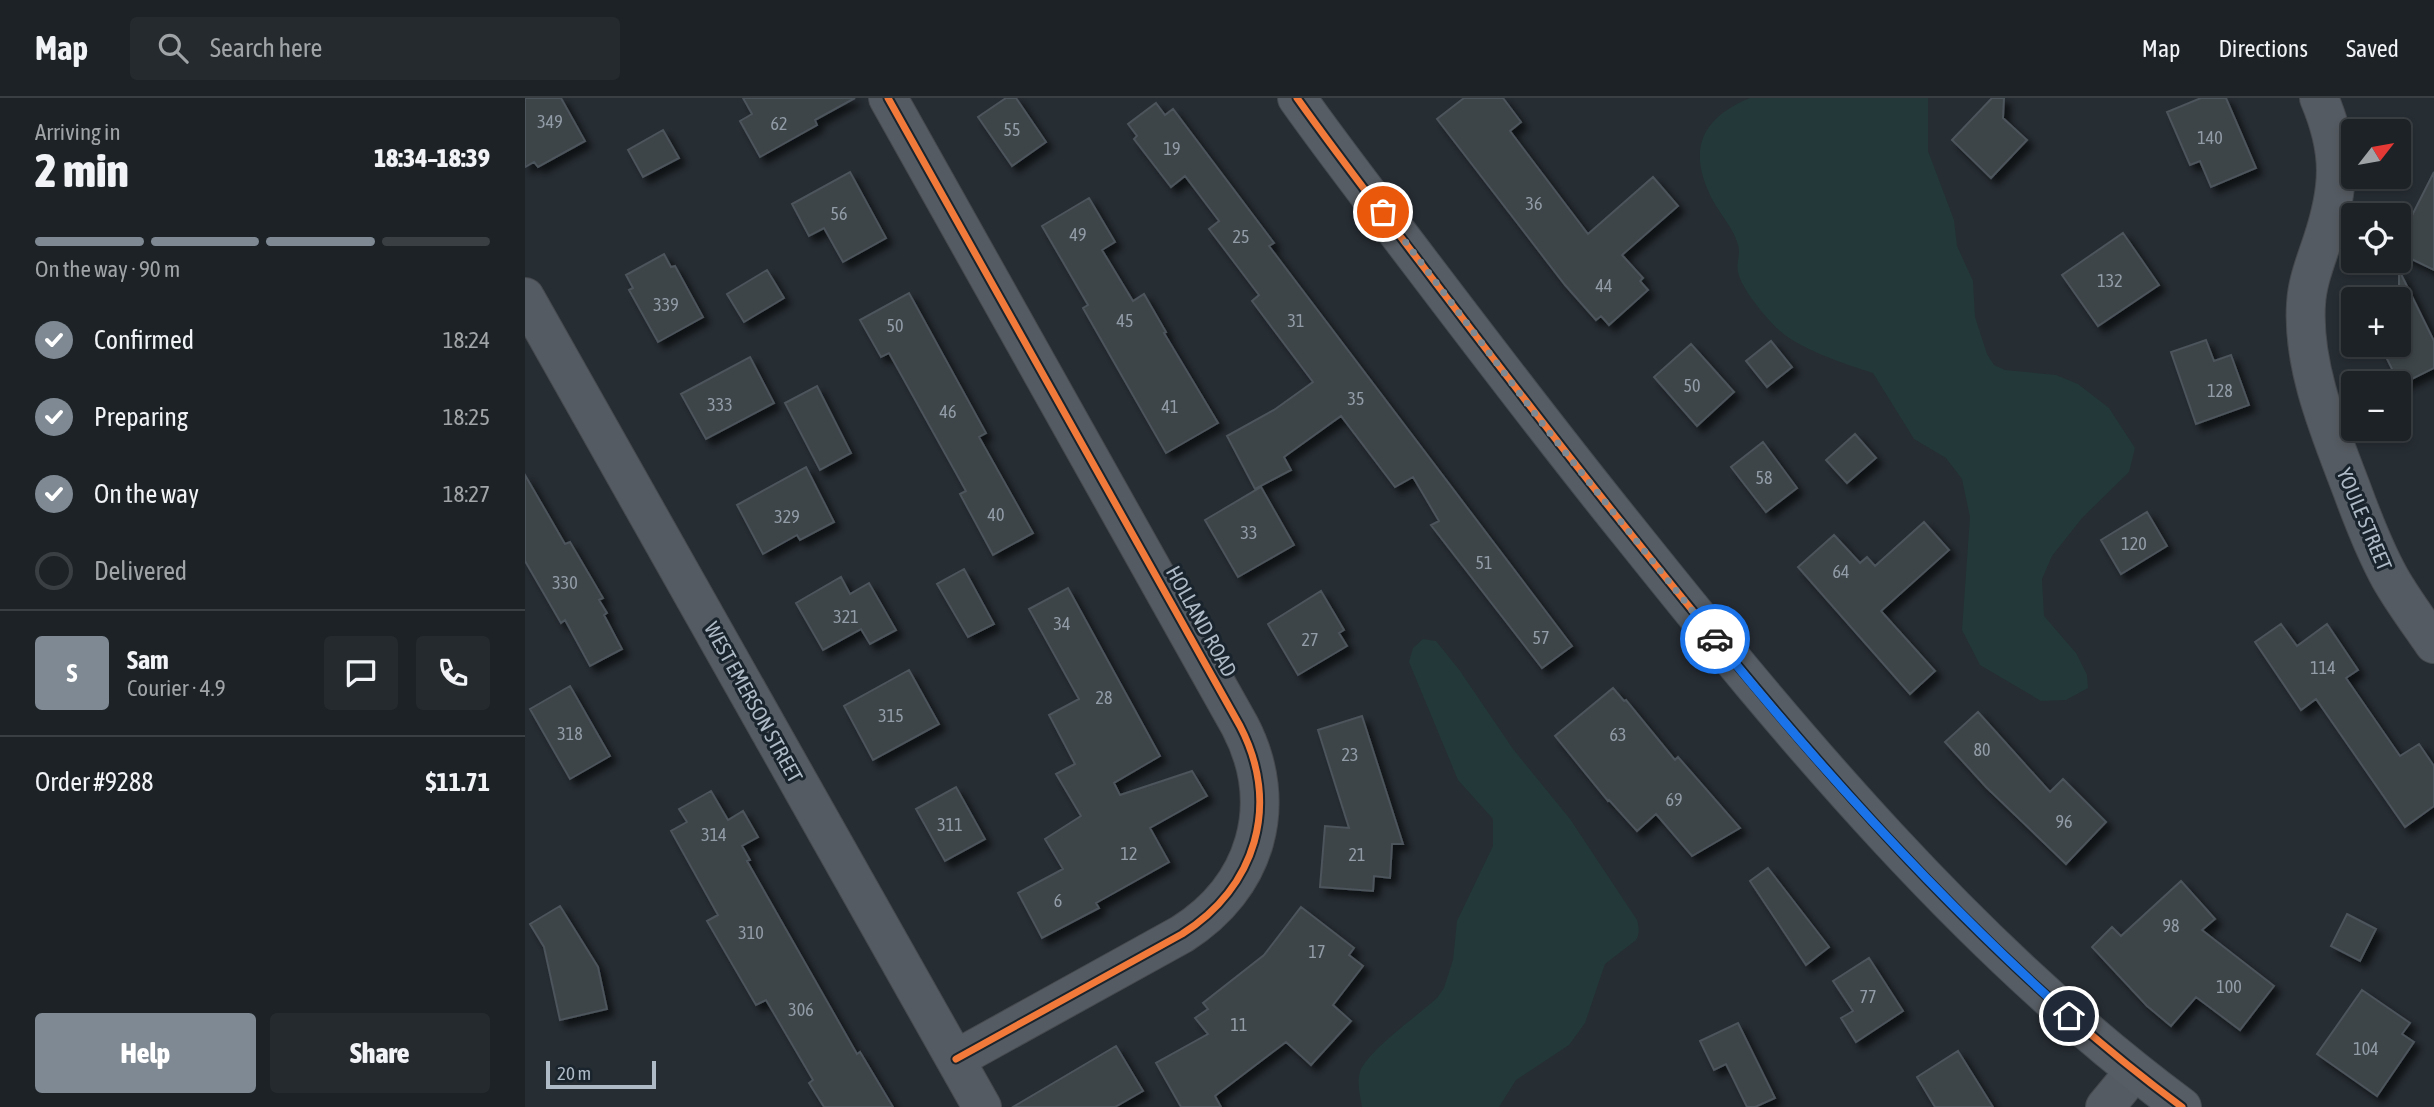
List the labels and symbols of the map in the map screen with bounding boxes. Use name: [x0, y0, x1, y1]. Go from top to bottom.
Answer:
house number: 349: [537, 111, 563, 132]
house number: 62: [771, 113, 787, 134]
house number: 55: [1004, 119, 1020, 140]
north arrow: [2341, 119, 2411, 189]
house number: 140: [2197, 127, 2223, 148]
house number: 19: [1164, 138, 1180, 159]
pin: [1353, 182, 1413, 242]
house number: 36: [1526, 193, 1542, 214]
house number: 56: [831, 203, 847, 224]
house number: 49: [1070, 224, 1086, 245]
house number: 25: [1233, 226, 1249, 247]
house number: 132: [2097, 270, 2123, 291]
house number: 44: [1596, 275, 1612, 296]
house number: 339: [653, 294, 679, 315]
house number: 45: [1117, 310, 1133, 331]
house number: 31: [1288, 310, 1304, 331]
house number: 50: [887, 315, 903, 336]
house number: 50: [1684, 375, 1700, 396]
house number: 128: [2207, 380, 2233, 401]
house number: 35: [1348, 388, 1364, 409]
house number: 333: [707, 394, 733, 415]
house number: 41: [1162, 396, 1178, 417]
house number: 46: [940, 401, 956, 422]
street label: YOULE STREET: [2333, 464, 2397, 574]
house number: 58: [1756, 467, 1772, 488]
house number: 40: [988, 504, 1004, 525]
house number: 329: [774, 506, 800, 527]
house number: 33: [1241, 522, 1257, 543]
house number: 120: [2121, 533, 2147, 554]
house number: 51: [1476, 552, 1492, 573]
house number: 64: [1833, 561, 1849, 582]
street label: HOLLAND ROAD: [1162, 562, 1242, 680]
house number: 330: [552, 572, 578, 593]
courier: [1680, 604, 1750, 674]
house number: 321: [833, 606, 859, 627]
house number: 34: [1054, 613, 1070, 634]
street label: WEST EMERSON STREET: [700, 618, 808, 786]
house number: 57: [1533, 627, 1549, 648]
house number: 27: [1302, 629, 1318, 650]
house number: 114: [2310, 657, 2336, 678]
house number: 28: [1096, 687, 1112, 708]
house number: 315: [878, 705, 904, 726]
house number: 318: [557, 723, 583, 744]
house number: 63: [1610, 724, 1626, 745]
house number: 80: [1974, 739, 1990, 760]
house number: 23: [1342, 744, 1358, 765]
house number: 69: [1666, 789, 1682, 810]
house number: 96: [2056, 811, 2072, 832]
house number: 311: [937, 814, 963, 835]
house number: 314: [701, 824, 727, 845]
house number: 12: [1121, 843, 1137, 864]
house number: 21: [1349, 844, 1365, 865]
house number: 6: [1054, 890, 1062, 911]
house number: 98: [2163, 915, 2179, 936]
house number: 310: [738, 922, 764, 943]
house number: 17: [1309, 941, 1325, 962]
house number: 100: [2216, 976, 2242, 997]
house number: 77: [1860, 986, 1876, 1007]
pin: [2039, 986, 2099, 1046]
house number: 306: [788, 999, 814, 1020]
house number: 11: [1231, 1014, 1247, 1035]
house number: 104: [2353, 1038, 2379, 1059]
scale bar: [546, 1058, 656, 1090]

